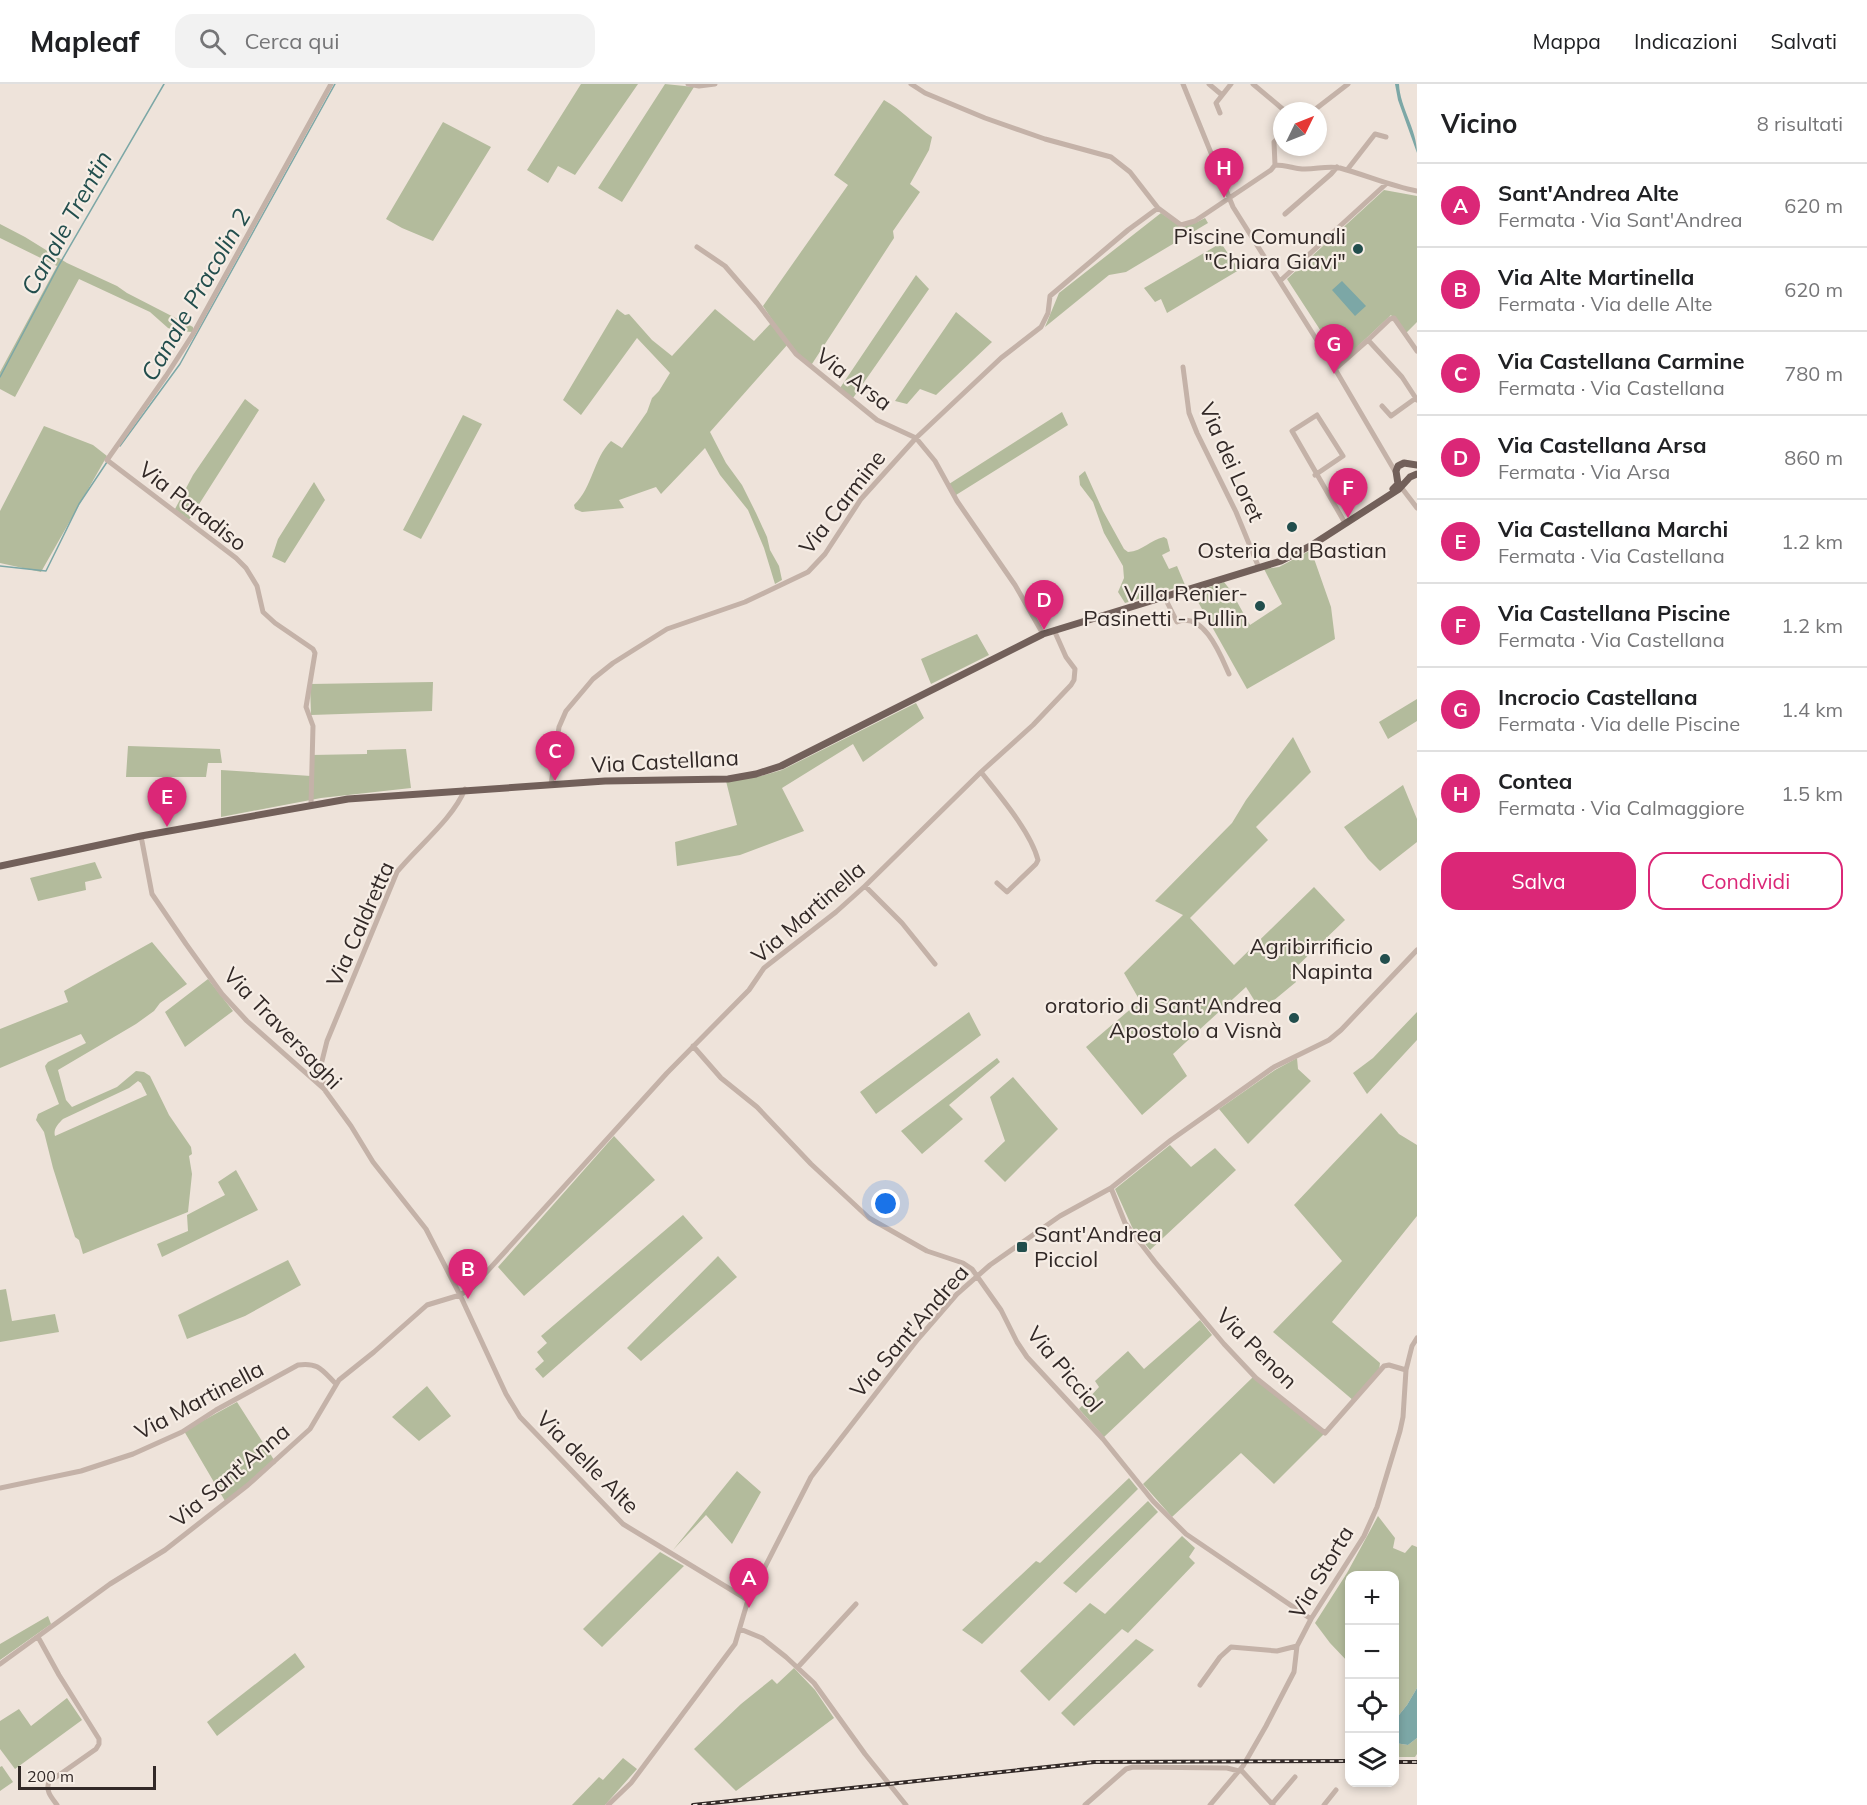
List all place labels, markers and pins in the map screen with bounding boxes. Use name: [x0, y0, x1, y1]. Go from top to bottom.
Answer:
pin: H: [1204, 148, 1244, 198]
place label: Piscine Comunali "Chiara Giavi": [1173, 222, 1346, 275]
marker: Piscine Comunali "Chiara Giavi": [1351, 242, 1365, 256]
pin: G: [1314, 324, 1354, 374]
pin: F: [1328, 468, 1368, 518]
marker: Osteria da Bastian: [1285, 520, 1299, 534]
place label: Osteria da Bastian: [1197, 536, 1387, 564]
place label: Villa Renier- Pasinetti - Pullin: [1083, 579, 1248, 632]
pin: D: [1024, 580, 1064, 630]
marker: Villa Renier- Pasinetti - Pullin: [1253, 599, 1267, 613]
pin: C: [536, 732, 574, 781]
pin: E: [148, 778, 186, 827]
place label: Agribirrificio Napinta: [1249, 932, 1373, 985]
marker: Agribirrificio Napinta: [1378, 952, 1392, 966]
place label: oratorio di Sant'Andrea Apostolo a Visnà: [1045, 991, 1282, 1044]
marker: oratorio di Sant'Andrea Apostolo a Visnà: [1287, 1011, 1301, 1025]
place label: Sant'Andrea Picciol: [1034, 1220, 1162, 1273]
marker: Sant'Andrea Picciol: [1015, 1240, 1029, 1254]
pin: B: [448, 1250, 488, 1299]
pin: A: [730, 1558, 768, 1608]

